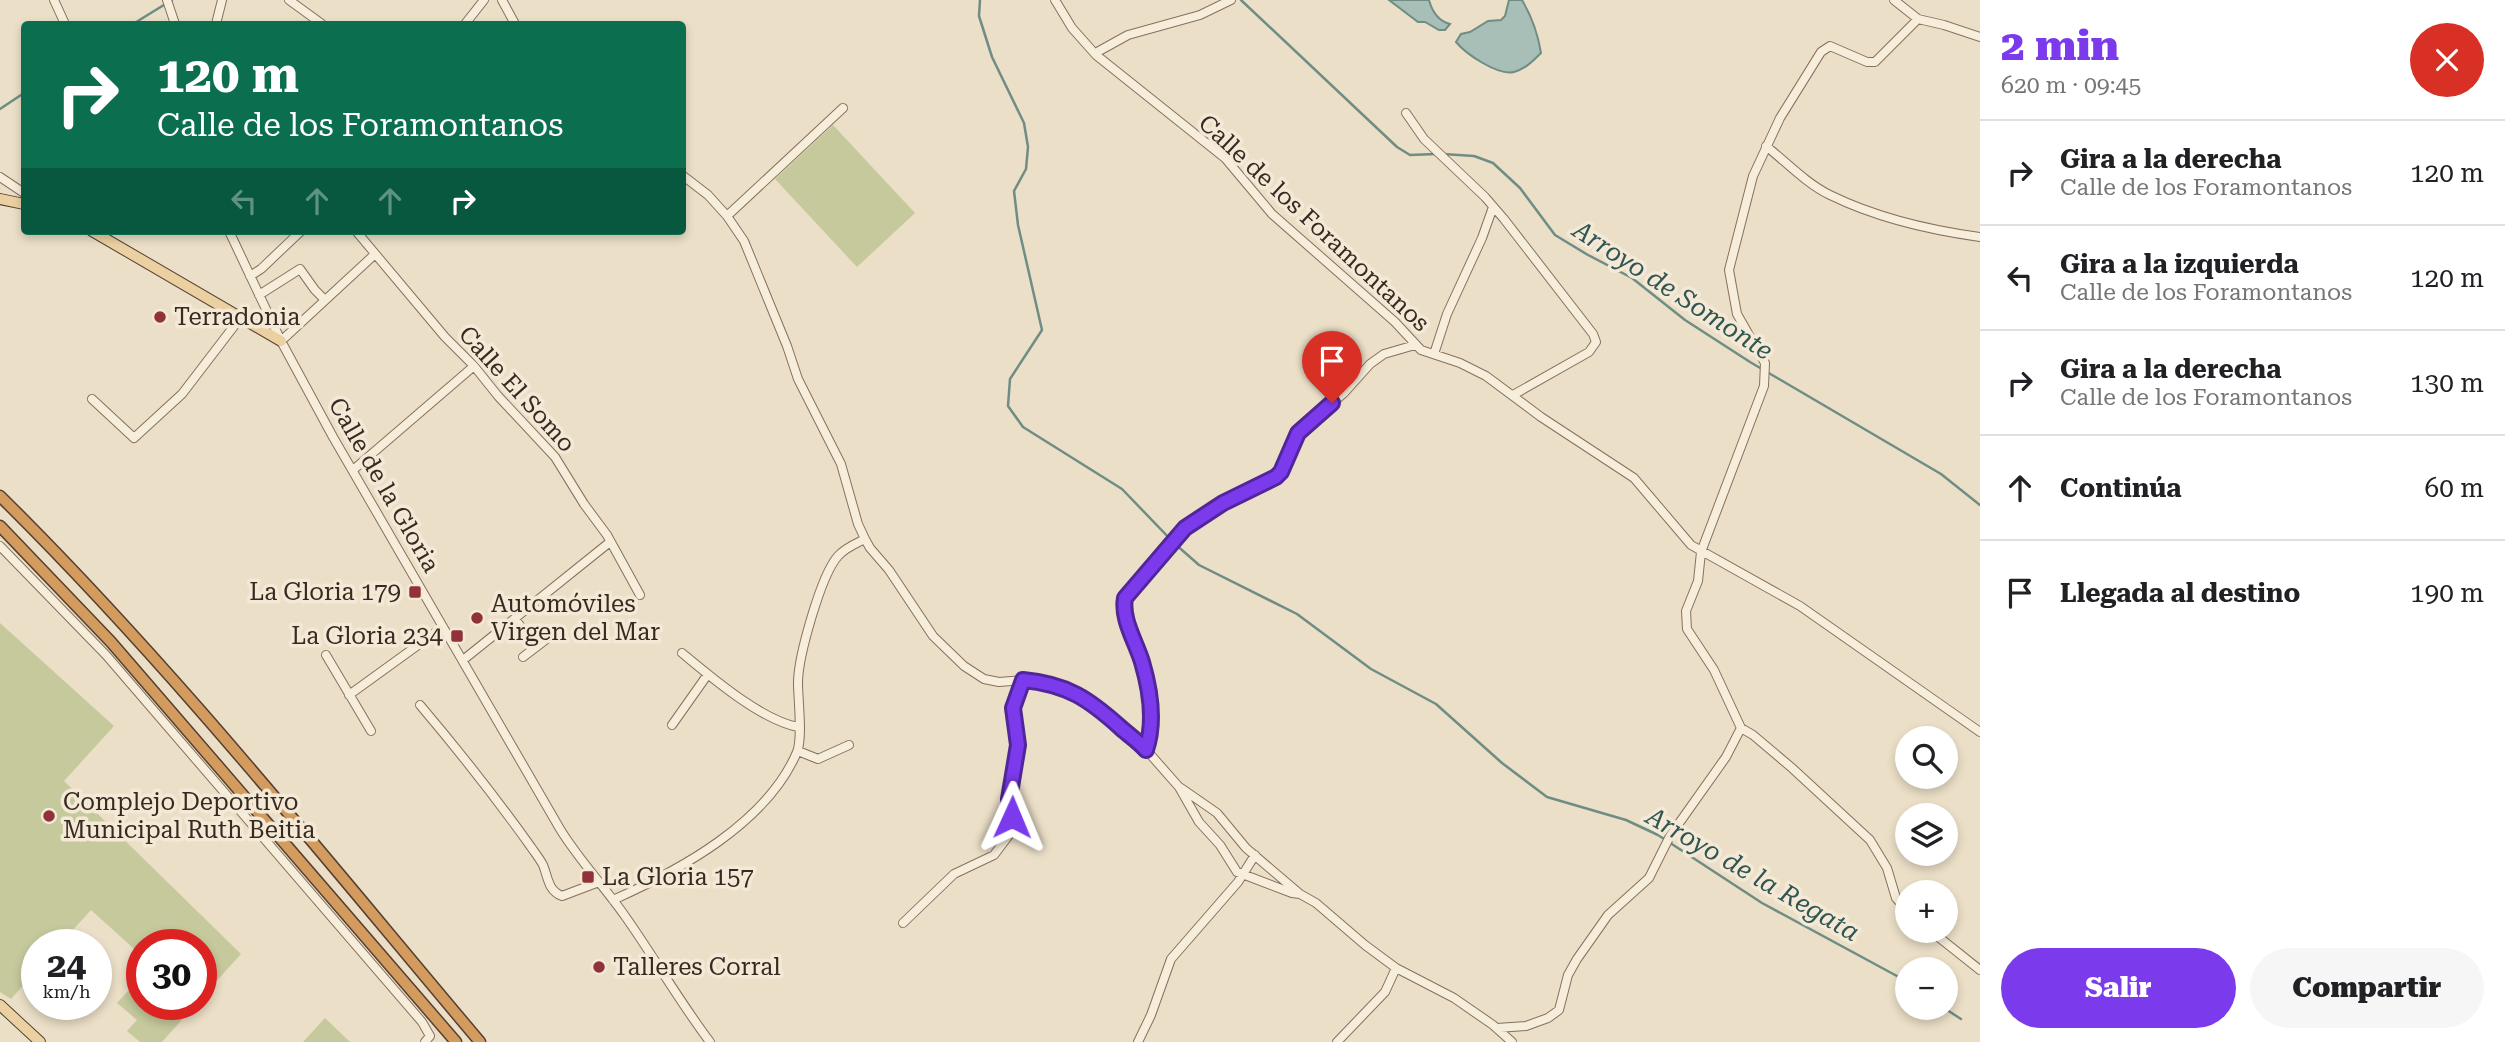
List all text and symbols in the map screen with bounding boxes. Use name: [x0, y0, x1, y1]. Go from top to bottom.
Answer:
text: 2 min: [2001, 21, 2119, 70]
button: close: [2410, 23, 2484, 97]
text: 120 m: [157, 47, 299, 104]
icon: right: [42, 49, 133, 140]
text: 620 m · 09:45: [2001, 72, 2141, 99]
text: Calle de los Foramontanos: [157, 106, 563, 144]
street label: Calle de los Foramontanos: [1193, 109, 1435, 337]
text: Gira a la derecha: [2060, 144, 2281, 174]
icon: right: [2001, 154, 2039, 192]
text: 120 m: [2410, 158, 2484, 188]
text: Calle de los Foramontanos: [2060, 174, 2352, 201]
icon: left: [225, 182, 263, 220]
icon: ahead: [298, 182, 336, 220]
icon: ahead: [371, 182, 409, 220]
icon: right: [444, 182, 482, 220]
water label: Arroyo de Somonte: [1566, 213, 1778, 366]
text: Gira a la izquierda: [2060, 249, 2299, 279]
icon: left: [2001, 259, 2039, 297]
text: 120 m: [2410, 263, 2484, 293]
text: Calle de los Foramontanos: [2060, 279, 2352, 306]
place label: Terradonia: [174, 303, 300, 331]
marker: Terradonia: [152, 309, 168, 325]
street label: Calle El Somo: [453, 320, 581, 458]
pin: [1302, 331, 1362, 403]
icon: arrive: [1313, 342, 1351, 380]
text: Gira a la derecha: [2060, 354, 2281, 384]
icon: right: [2001, 364, 2039, 402]
text: 130 m: [2410, 368, 2484, 398]
text: Calle de los Foramontanos: [2060, 384, 2352, 411]
street label: Calle de la Gloria: [323, 393, 445, 577]
icon: ahead: [2001, 469, 2039, 507]
text: Continúa: [2060, 473, 2182, 503]
text: 60 m: [2425, 473, 2484, 503]
icon: arrive: [2001, 574, 2039, 612]
place label: La Gloria 179: [249, 578, 401, 606]
text: Llegada al destino: [2060, 578, 2300, 608]
text: 190 m: [2410, 578, 2484, 608]
marker: La Gloria 179: [407, 584, 423, 600]
place label: Automóviles Virgen del Mar: [491, 590, 660, 646]
marker: Automóviles Virgen del Mar: [469, 610, 485, 626]
place label: La Gloria 234: [291, 622, 444, 650]
marker: La Gloria 234: [449, 628, 465, 644]
map controls: [1895, 726, 1958, 1020]
button: search: [1895, 726, 1958, 789]
position arrow: [975, 780, 1049, 854]
place label: Complejo Deportivo Municipal Ruth Beitia: [63, 788, 315, 844]
water label: Arroyo de la Regata: [1639, 800, 1865, 947]
button: layers: [1895, 803, 1958, 866]
marker: Complejo Deportivo Municipal Ruth Beitia: [41, 808, 57, 824]
place label: La Gloria 157: [602, 863, 754, 891]
marker: La Gloria 157: [580, 869, 596, 885]
button: +: [1895, 880, 1958, 943]
speed limit sign: 30: [126, 929, 217, 1020]
text: 24: [47, 945, 86, 986]
button: Salir: [2001, 948, 2236, 1028]
button: Compartir: [2250, 948, 2484, 1028]
place label: Talleres Corral: [613, 953, 781, 981]
button: −: [1895, 957, 1958, 1020]
marker: Talleres Corral: [591, 959, 607, 975]
text: km/h: [42, 981, 91, 1002]

